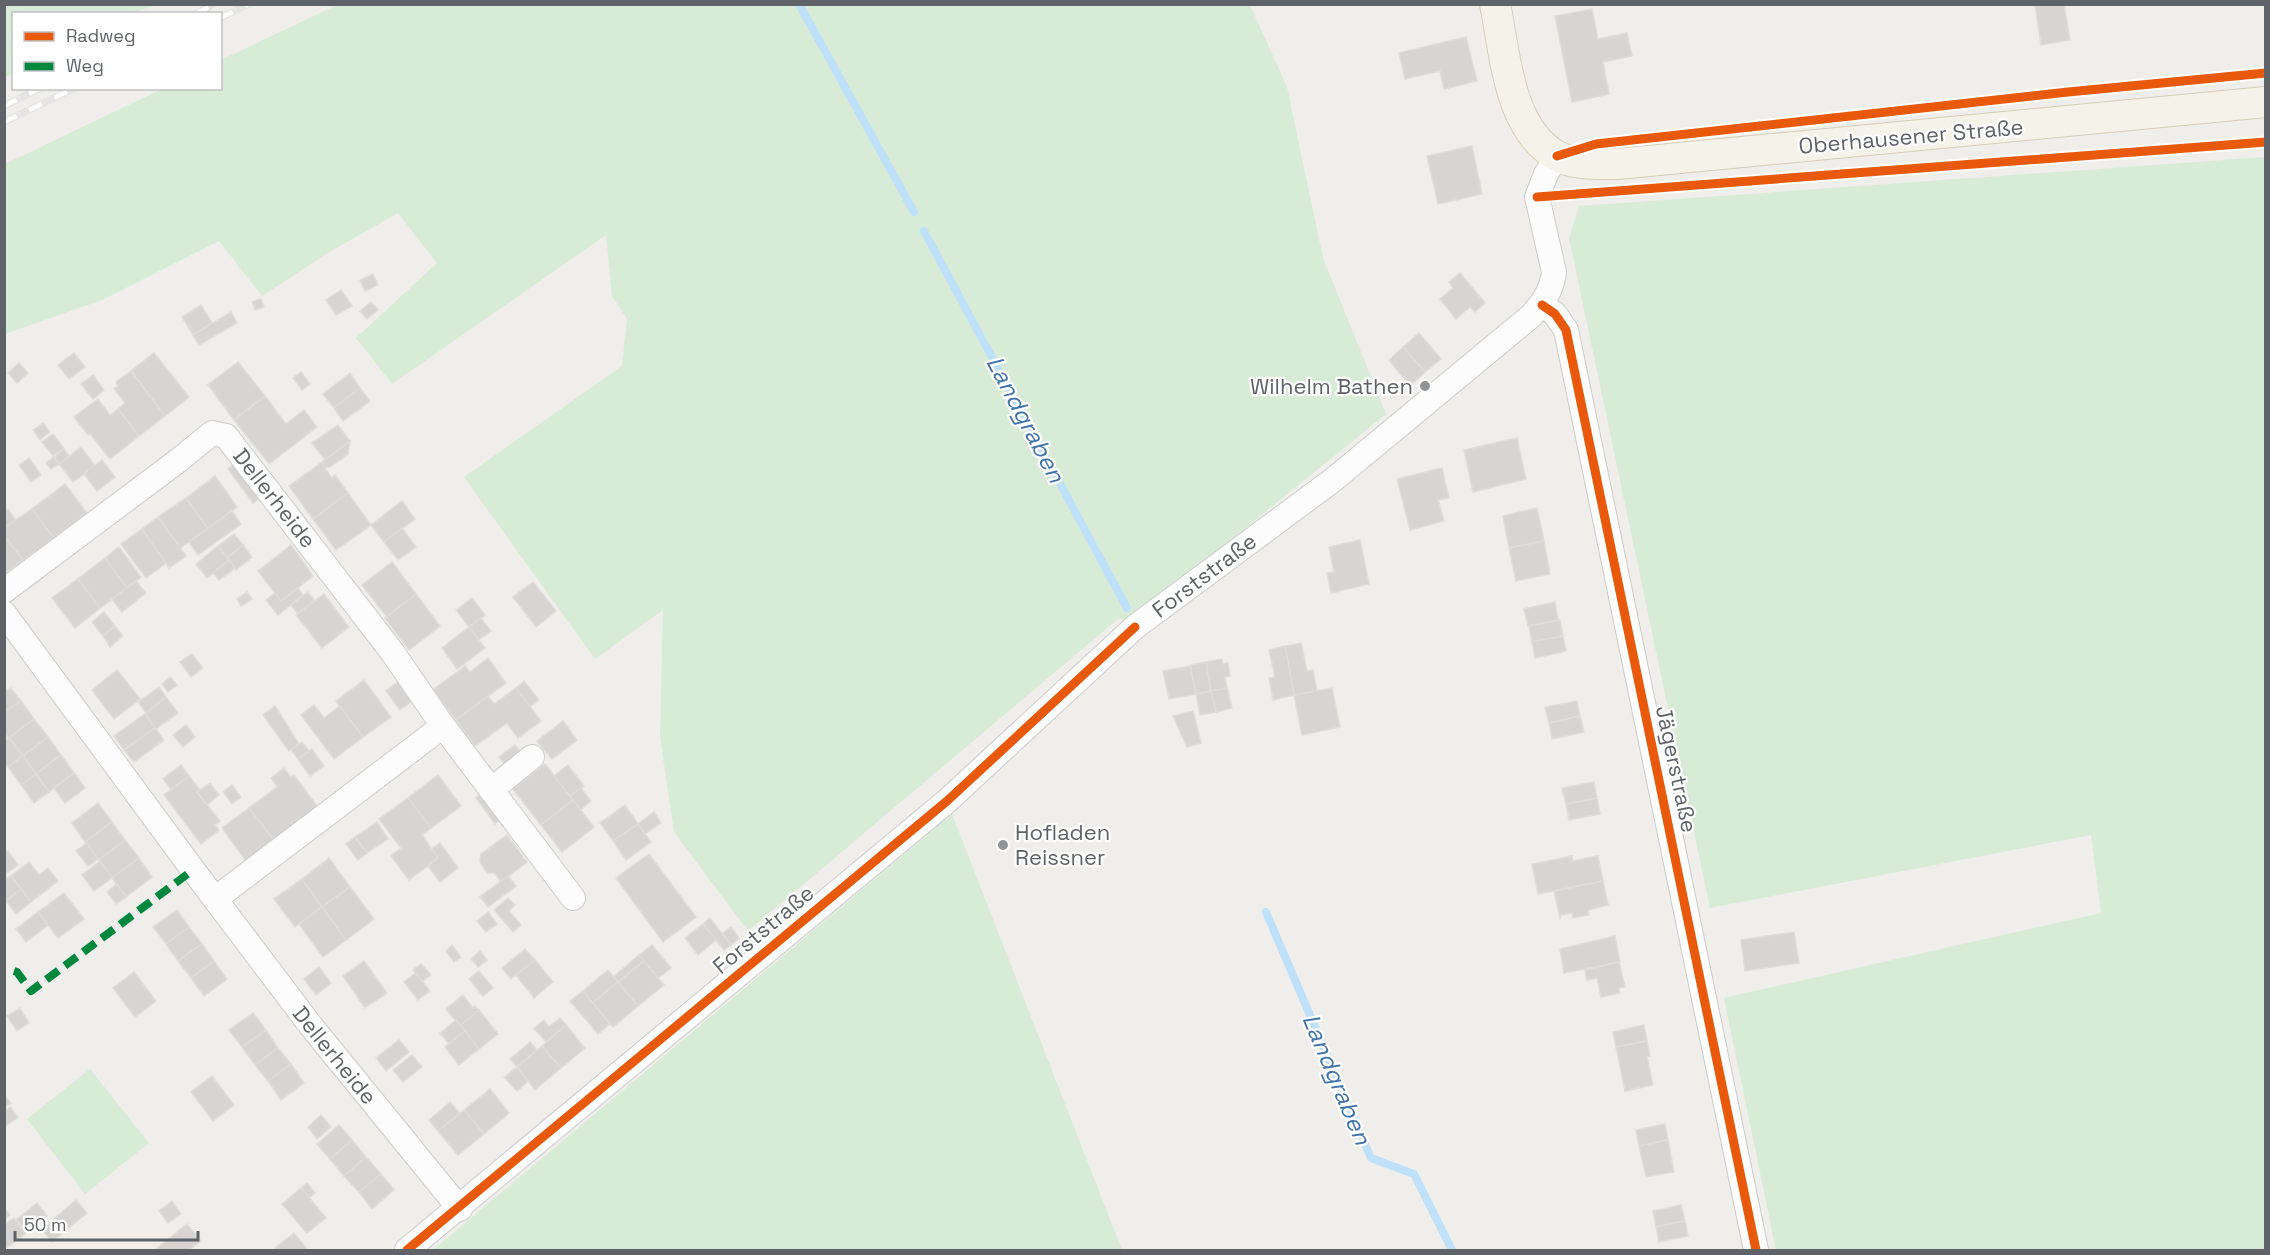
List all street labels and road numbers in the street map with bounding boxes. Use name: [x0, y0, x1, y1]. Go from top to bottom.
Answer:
street label: Oberhausener Straße: [1797, 112, 2025, 160]
street label: Dellerheide: [227, 443, 323, 553]
street label: Forststraße: [1146, 527, 1262, 623]
street label: Jägerstraße: [1650, 703, 1704, 835]
street label: Forststraße: [707, 878, 819, 980]
street label: Dellerheide: [287, 1000, 383, 1110]

